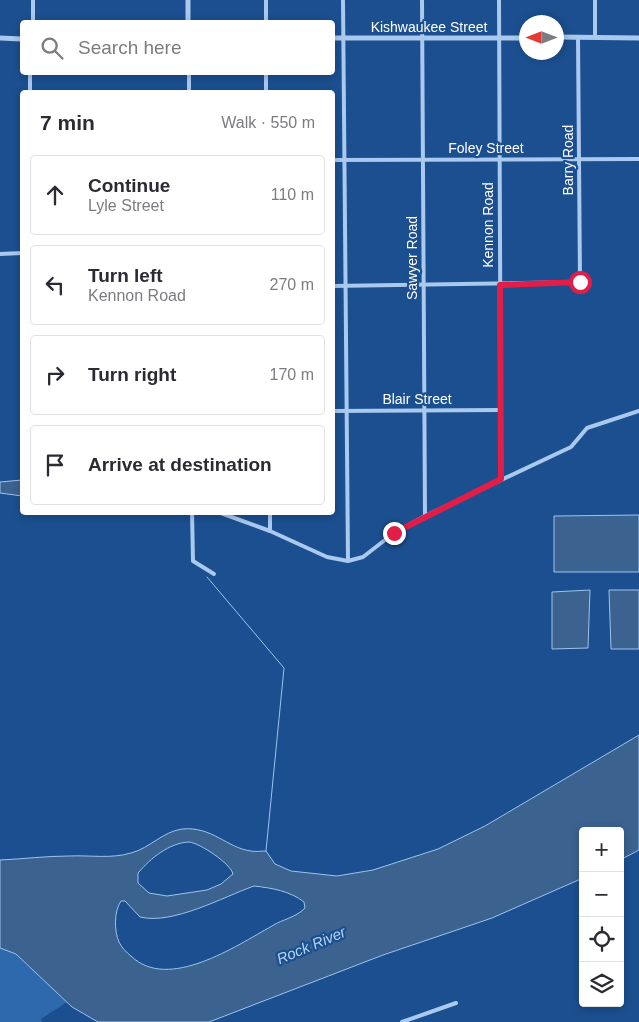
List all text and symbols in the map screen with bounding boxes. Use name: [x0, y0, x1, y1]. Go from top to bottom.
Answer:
north arrow: [519, 15, 564, 60]
street label: Kishwaukee Street: [371, 19, 487, 35]
search box: [20, 20, 335, 75]
icon: search: [38, 34, 66, 62]
text: Search here: [78, 37, 182, 58]
text: 7 min: [40, 111, 95, 134]
text: Walk · 550 m: [221, 114, 315, 131]
street label: Barry Road: [560, 125, 576, 195]
street label: Foley Street: [448, 140, 524, 156]
text: Continue: [88, 175, 170, 196]
icon: ahead: [41, 181, 69, 209]
street label: Kennon Road: [480, 182, 496, 268]
text: 110 m: [271, 186, 314, 203]
text: Lyle Street: [88, 197, 164, 214]
street label: Sawyer Road: [404, 216, 420, 300]
text: Turn left: [88, 265, 163, 286]
icon: left: [41, 271, 69, 299]
route start: [569, 271, 592, 294]
text: 270 m: [270, 276, 314, 293]
text: Kennon Road: [88, 287, 186, 304]
icon: right: [41, 361, 69, 389]
text: Turn right: [88, 364, 176, 385]
text: 170 m: [270, 366, 314, 383]
street label: Blair Street: [382, 391, 452, 407]
icon: arrive: [41, 451, 69, 479]
text: Arrive at destination: [88, 454, 272, 475]
route end: [383, 522, 406, 545]
map controls: [579, 827, 624, 1007]
button: +: [579, 827, 624, 872]
button: −: [579, 872, 624, 917]
button: locate: [579, 917, 624, 962]
water label: Rock River: [274, 922, 349, 967]
button: layers: [579, 962, 624, 1007]

